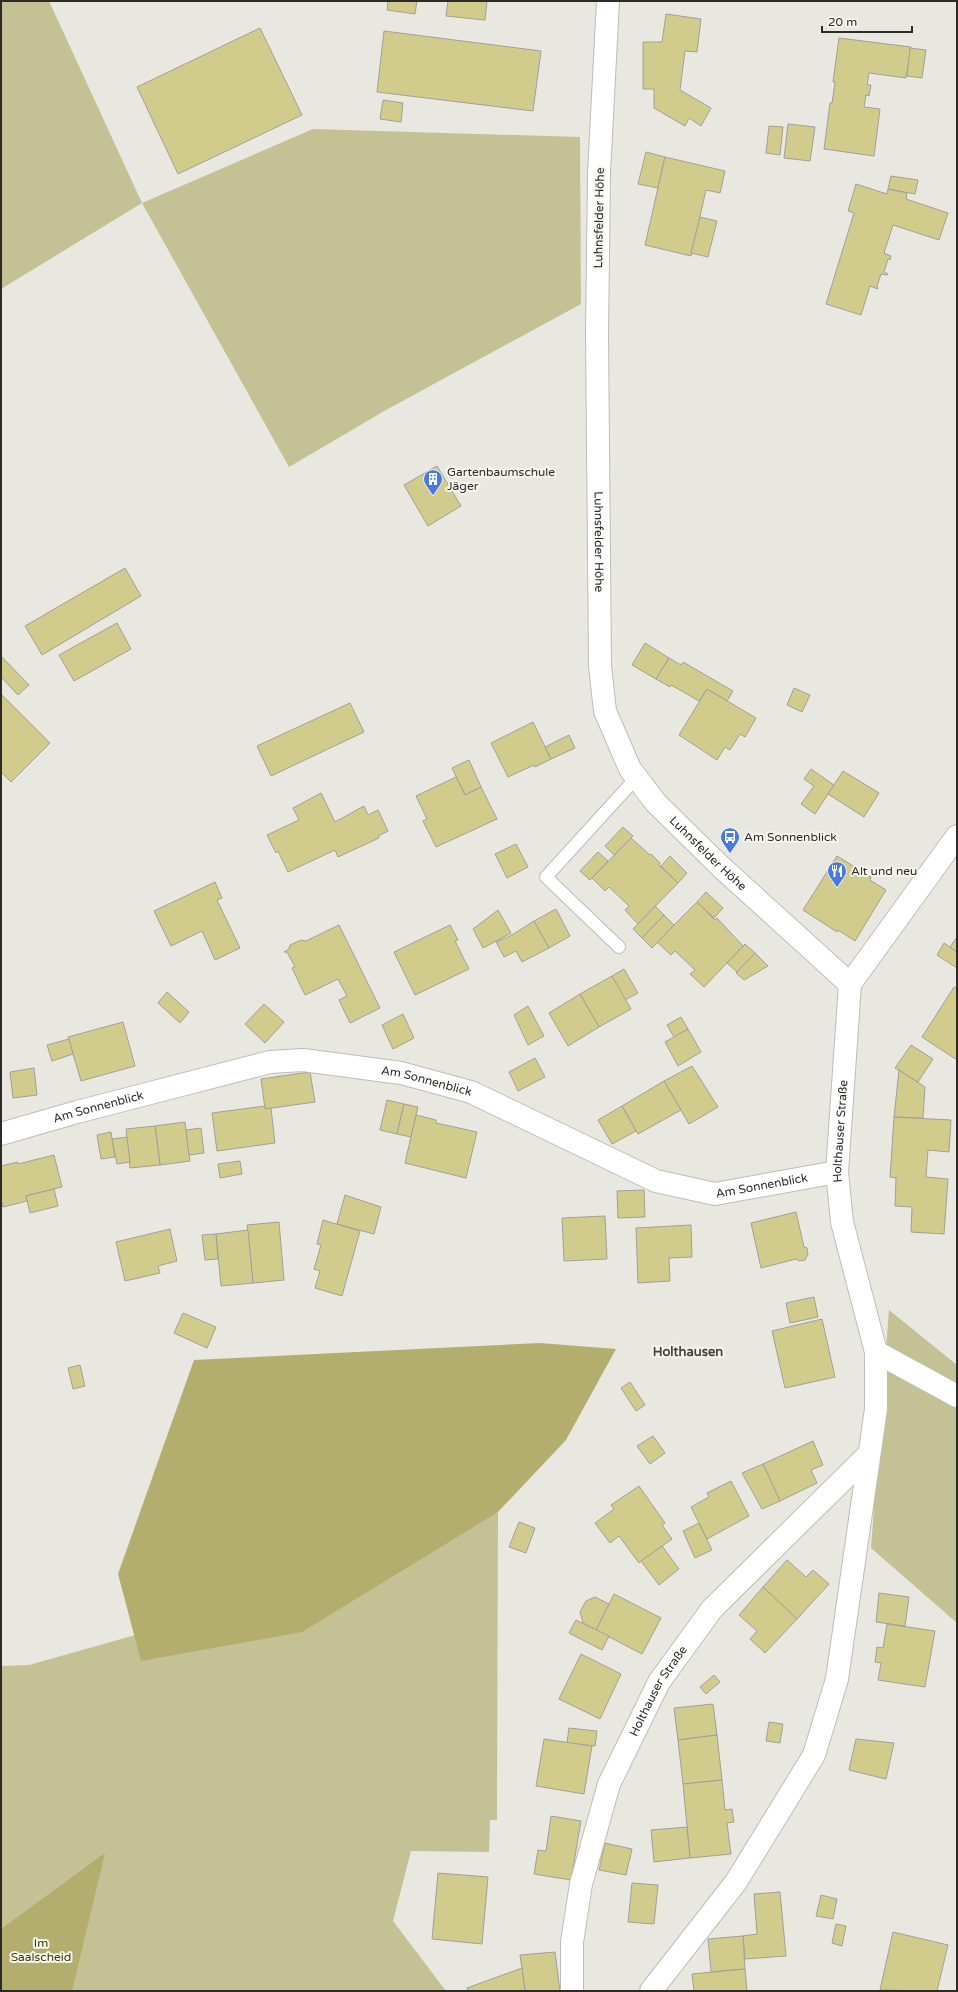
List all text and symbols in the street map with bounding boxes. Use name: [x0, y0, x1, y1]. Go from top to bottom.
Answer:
scale bar: [822, 8, 912, 34]
text: 20 m: [828, 15, 857, 29]
street label: Luhnsfelder Höhe: [591, 167, 607, 269]
place label: Gartenbaumschule Jäger: [447, 465, 555, 493]
building icon: Gartenbaumschule Jäger: [422, 468, 444, 496]
street label: Luhnsfelder Höhe: [591, 491, 606, 593]
street label: Luhnsfelder Höhe: [667, 813, 749, 894]
bus stop icon: Am Sonnenblick: [719, 826, 741, 854]
place label: Am Sonnenblick: [744, 830, 837, 844]
restaurant icon: Alt und neu: [826, 860, 848, 888]
place label: Alt und neu: [851, 864, 917, 878]
street label: Am Sonnenblick: [380, 1063, 474, 1099]
street label: Holthauser Straße: [830, 1079, 850, 1183]
street label: Am Sonnenblick: [51, 1088, 145, 1126]
street label: Am Sonnenblick: [715, 1170, 809, 1201]
district label: Holthausen: [653, 1344, 723, 1360]
street label: Holthauser Straße: [627, 1643, 690, 1738]
park label: Im Saalscheid: [11, 1936, 71, 1964]

